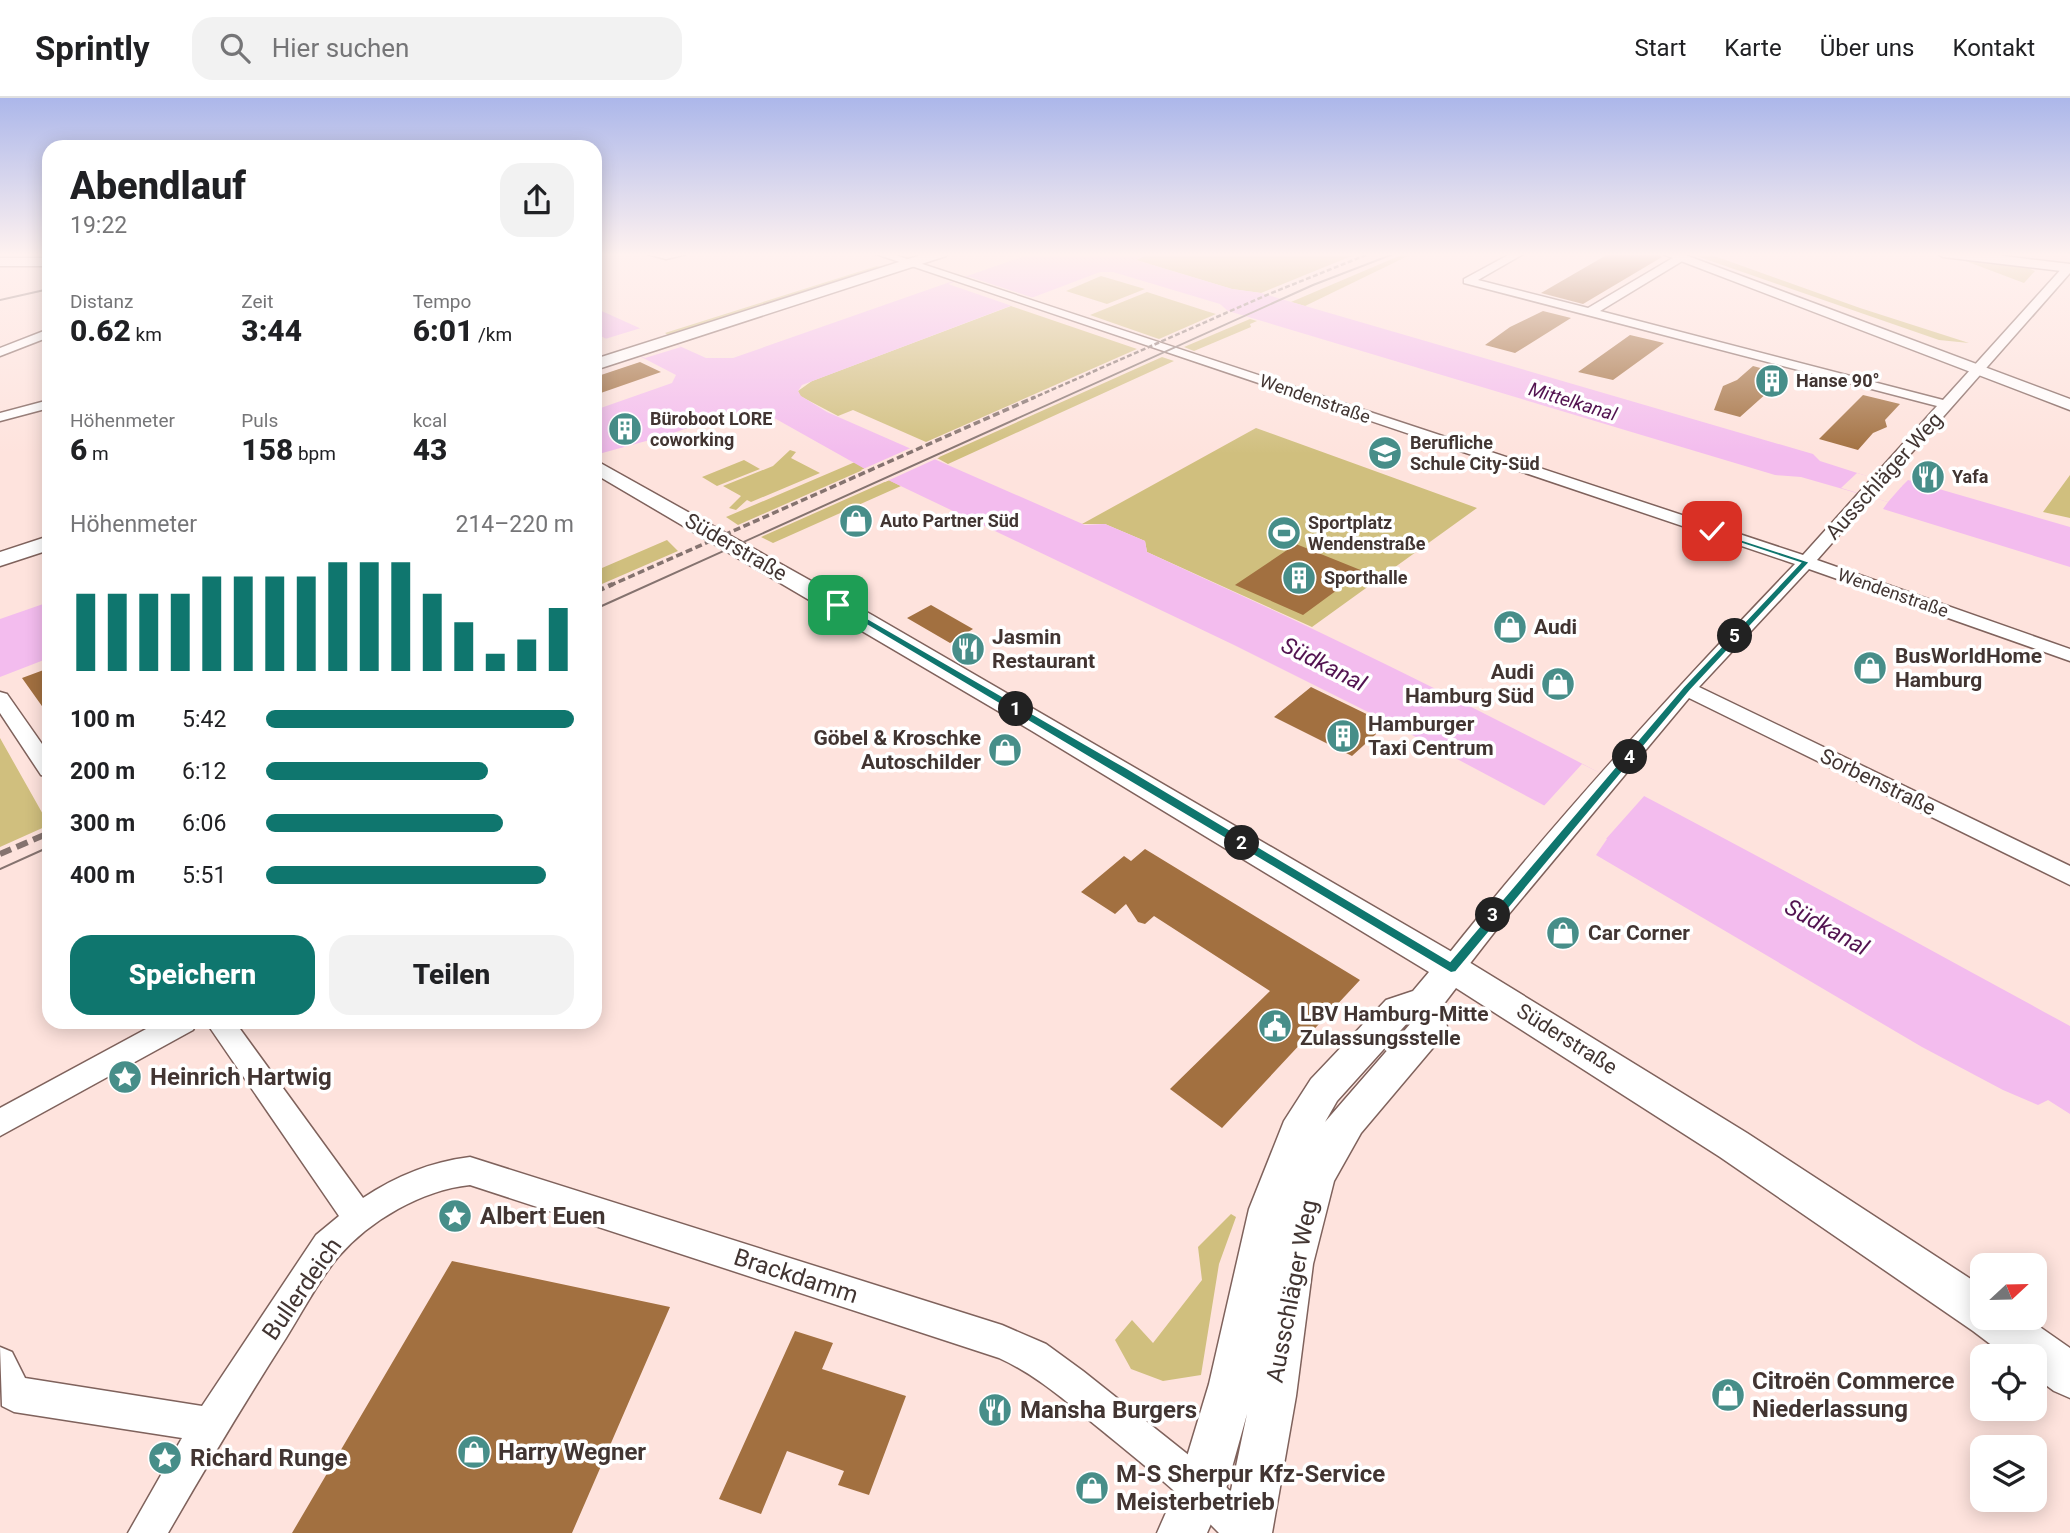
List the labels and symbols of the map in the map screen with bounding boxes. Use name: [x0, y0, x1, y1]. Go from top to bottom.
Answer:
building icon: Hanse 90°: [1753, 362, 1791, 400]
street label: Wendenstraße: [1257, 370, 1373, 427]
place label: Hanse 90°: [1796, 370, 1880, 391]
water label: Mittelkanal: [1526, 377, 1620, 426]
place label: Büroboot LORE coworking: [650, 408, 772, 450]
street label: Ausschläger Weg: [1821, 408, 1947, 544]
building icon: Büroboot LORE coworking: [606, 410, 644, 448]
place label: Berufliche Schule City-Süd: [1410, 432, 1540, 474]
school or university icon: Berufliche Schule City-Süd: [1366, 434, 1404, 472]
restaurant icon: Yafa: [1909, 458, 1947, 496]
place label: Yafa: [1952, 466, 1989, 487]
pin: [1682, 501, 1742, 561]
shop icon: Auto Partner Süd: [837, 502, 875, 540]
street label: Süderstraße: [681, 508, 791, 586]
place label: Auto Partner Süd: [880, 510, 1019, 531]
place label: Sportplatz Wendenstraße: [1308, 512, 1426, 554]
sports icon: Sportplatz Wendenstraße: [1265, 514, 1303, 552]
building icon: Sporthalle: [1280, 559, 1318, 597]
street label: Wendenstraße: [1835, 564, 1951, 621]
place label: Sporthalle: [1324, 567, 1408, 588]
pin: [808, 575, 868, 635]
shop icon: Audi: [1491, 608, 1529, 646]
place label: Audi: [1534, 615, 1577, 639]
pin: 5: [1718, 618, 1752, 654]
place label: Jasmin Restaurant: [992, 625, 1095, 673]
restaurant icon: Jasmin Restaurant: [949, 630, 987, 668]
water label: Südkanal: [1277, 632, 1371, 697]
place label: BusWorldHome Hamburg: [1895, 644, 2042, 692]
shop icon: BusWorldHome Hamburg: [1851, 649, 1889, 687]
place label: Audi Hamburg Süd: [1405, 660, 1534, 708]
shop icon: Audi Hamburg Süd: [1539, 665, 1577, 703]
pin: 1: [998, 692, 1034, 726]
place label: Hamburger Taxi Centrum: [1368, 712, 1494, 760]
building icon: Hamburger Taxi Centrum: [1324, 717, 1362, 755]
place label: Göbel & Kroschke Autoschilder: [813, 726, 981, 774]
shop icon: Göbel & Kroschke Autoschilder: [986, 731, 1024, 769]
pin: 4: [1612, 740, 1648, 774]
street label: Sorbenstraße: [1816, 744, 1940, 820]
pin: 2: [1224, 826, 1260, 860]
water label: Südkanal: [1780, 893, 1874, 962]
pin: 3: [1476, 898, 1510, 932]
shop icon: Car Corner: [1544, 914, 1582, 952]
place label: Car Corner: [1588, 921, 1690, 945]
street label: Süderstraße: [1512, 999, 1622, 1079]
place label: LBV Hamburg-Mitte Zulassungsstelle: [1300, 1002, 1489, 1050]
public building icon: LBV Hamburg-Mitte Zulassungsstelle: [1256, 1007, 1294, 1045]
place icon: Heinrich Hartwig: [106, 1058, 144, 1096]
place label: Heinrich Hartwig: [150, 1063, 332, 1091]
place icon: Albert Euen: [436, 1197, 474, 1235]
street label: Ausschläger Weg: [1261, 1197, 1323, 1385]
place label: Albert Euen: [480, 1202, 606, 1230]
street label: Bullerdeich: [257, 1232, 347, 1346]
street label: Brackdamm: [730, 1243, 862, 1309]
north arrow: [1970, 1253, 2048, 1330]
place label: Citroën Commerce Niederlassung: [1752, 1367, 1954, 1423]
shop icon: Citroën Commerce Niederlassung: [1709, 1376, 1747, 1414]
restaurant icon: Mansha Burgers: [976, 1391, 1014, 1429]
place label: Mansha Burgers: [1020, 1396, 1197, 1424]
shop icon: Harry Wegner: [455, 1433, 493, 1471]
place label: Harry Wegner: [498, 1438, 646, 1466]
place icon: Richard Runge: [146, 1439, 184, 1477]
place label: Richard Runge: [190, 1444, 348, 1472]
place label: M-S Sherpur Kfz-Service Meisterbetrieb: [1116, 1460, 1385, 1516]
shop icon: M-S Sherpur Kfz-Service Meisterbetrieb: [1073, 1469, 1111, 1507]

